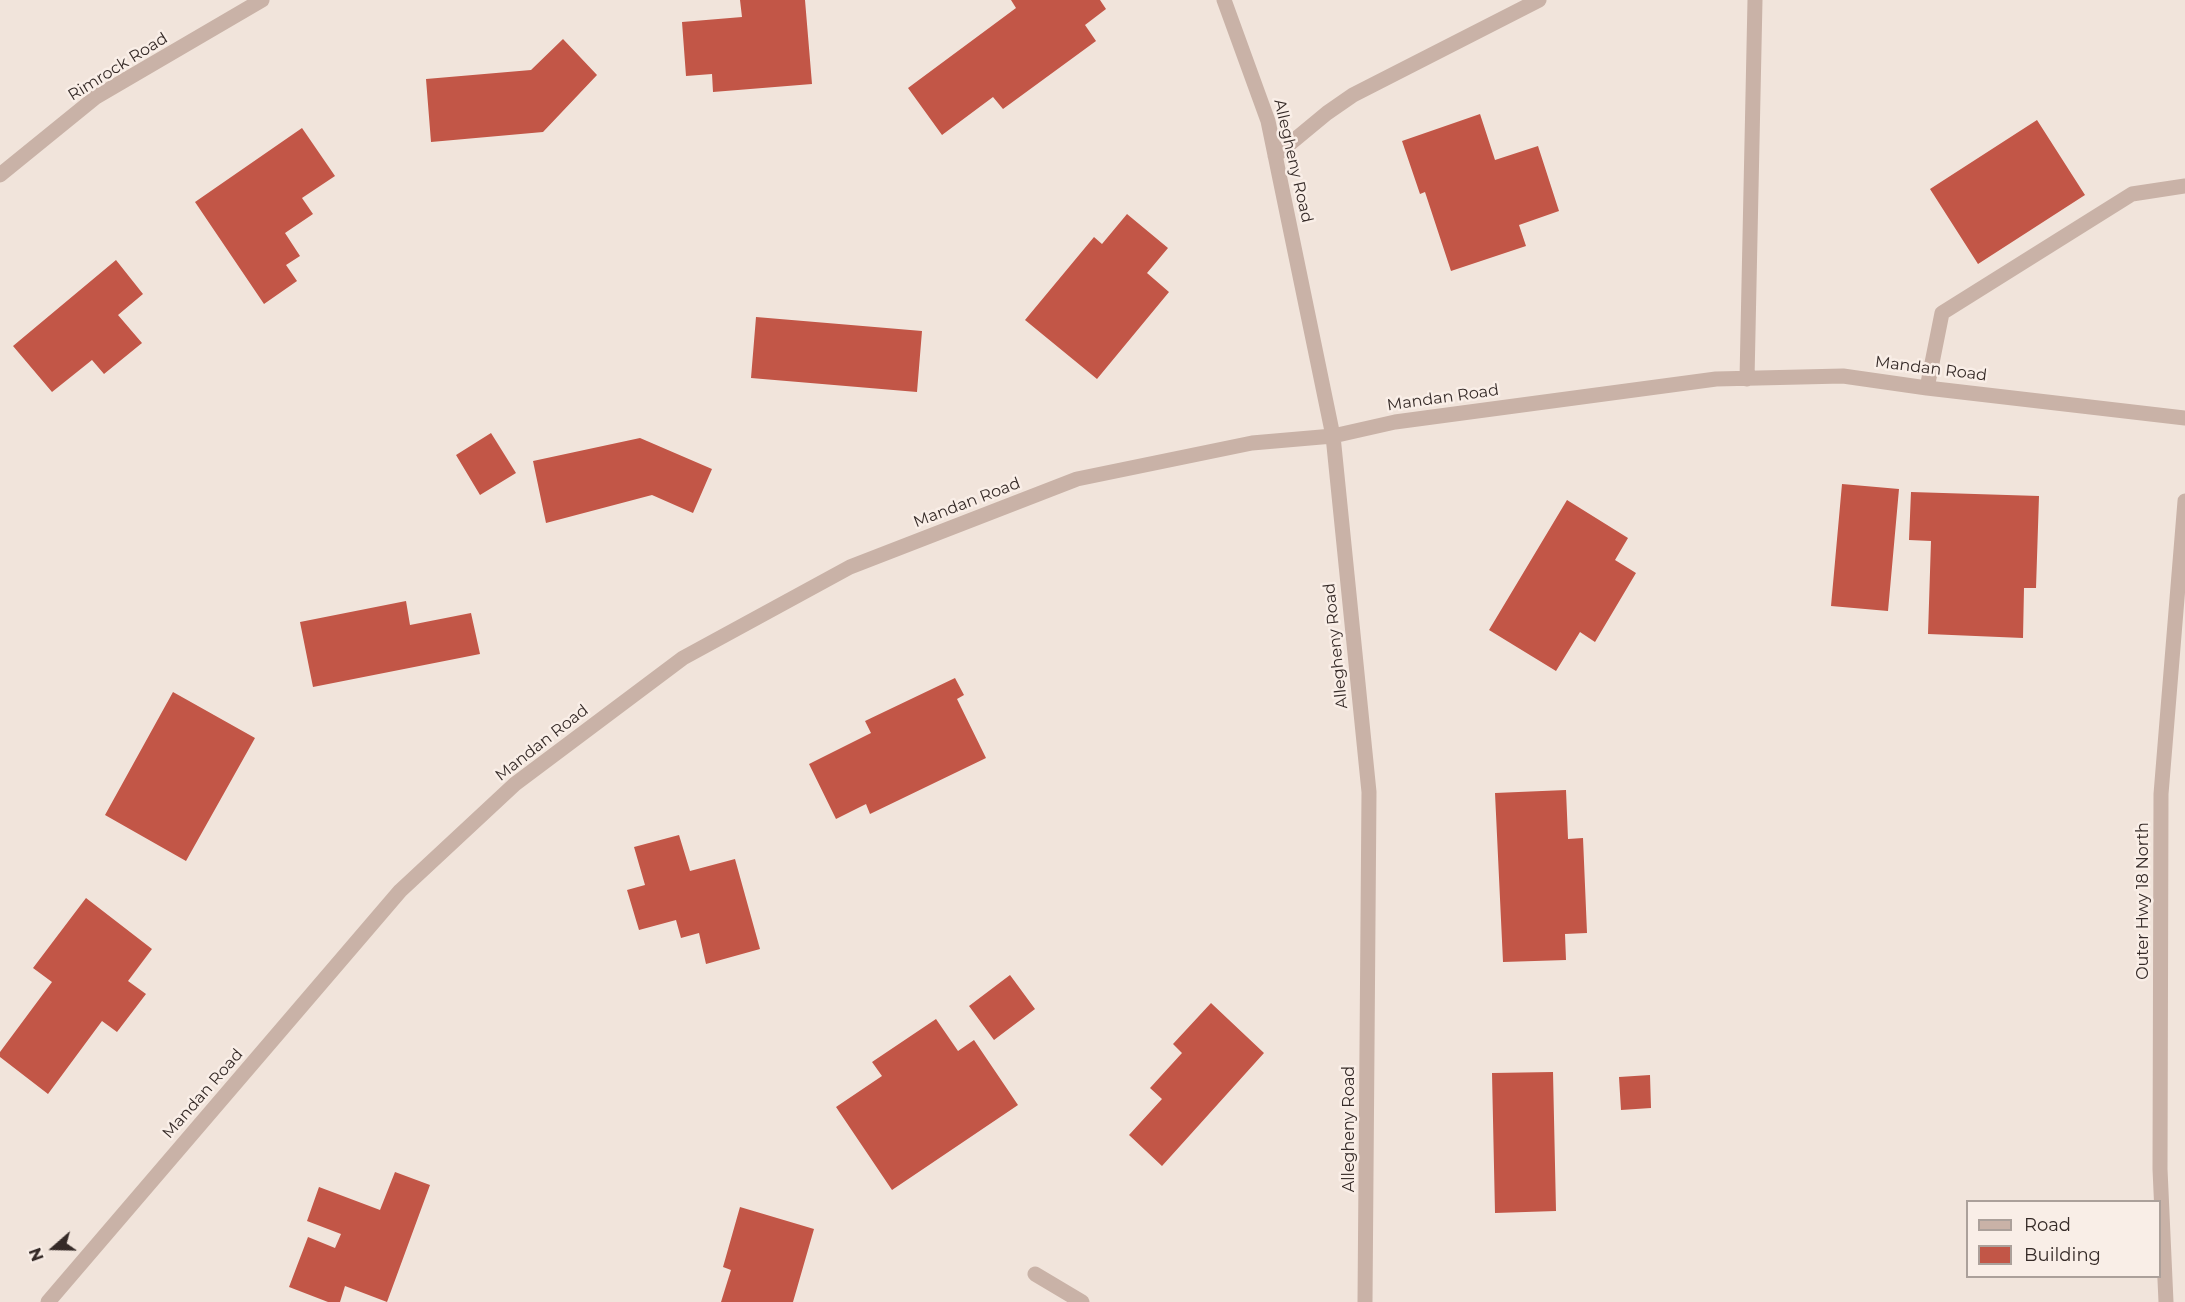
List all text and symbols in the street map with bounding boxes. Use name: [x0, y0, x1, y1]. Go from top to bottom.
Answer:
street label: Rimrock Road: [65, 29, 171, 105]
street label: Allegheny Road: [1269, 97, 1317, 225]
street label: Mandan Road: [1874, 353, 1988, 385]
street label: Mandan Road: [1386, 381, 1500, 415]
street label: Mandan Road: [911, 474, 1023, 532]
street label: Allegheny Road: [1320, 582, 1352, 710]
street label: Mandan Road: [492, 701, 592, 785]
street label: Outer Hwy 18 North: [2133, 822, 2153, 980]
street label: Mandan Road: [159, 1045, 247, 1143]
street label: Allegheny Road: [1339, 1066, 1359, 1192]
legend: [1966, 1200, 2161, 1278]
text: Road: [2024, 1214, 2071, 1236]
north arrow: [24, 1218, 84, 1278]
text: Building: [2024, 1244, 2101, 1266]
text: N: [25, 1245, 48, 1264]

